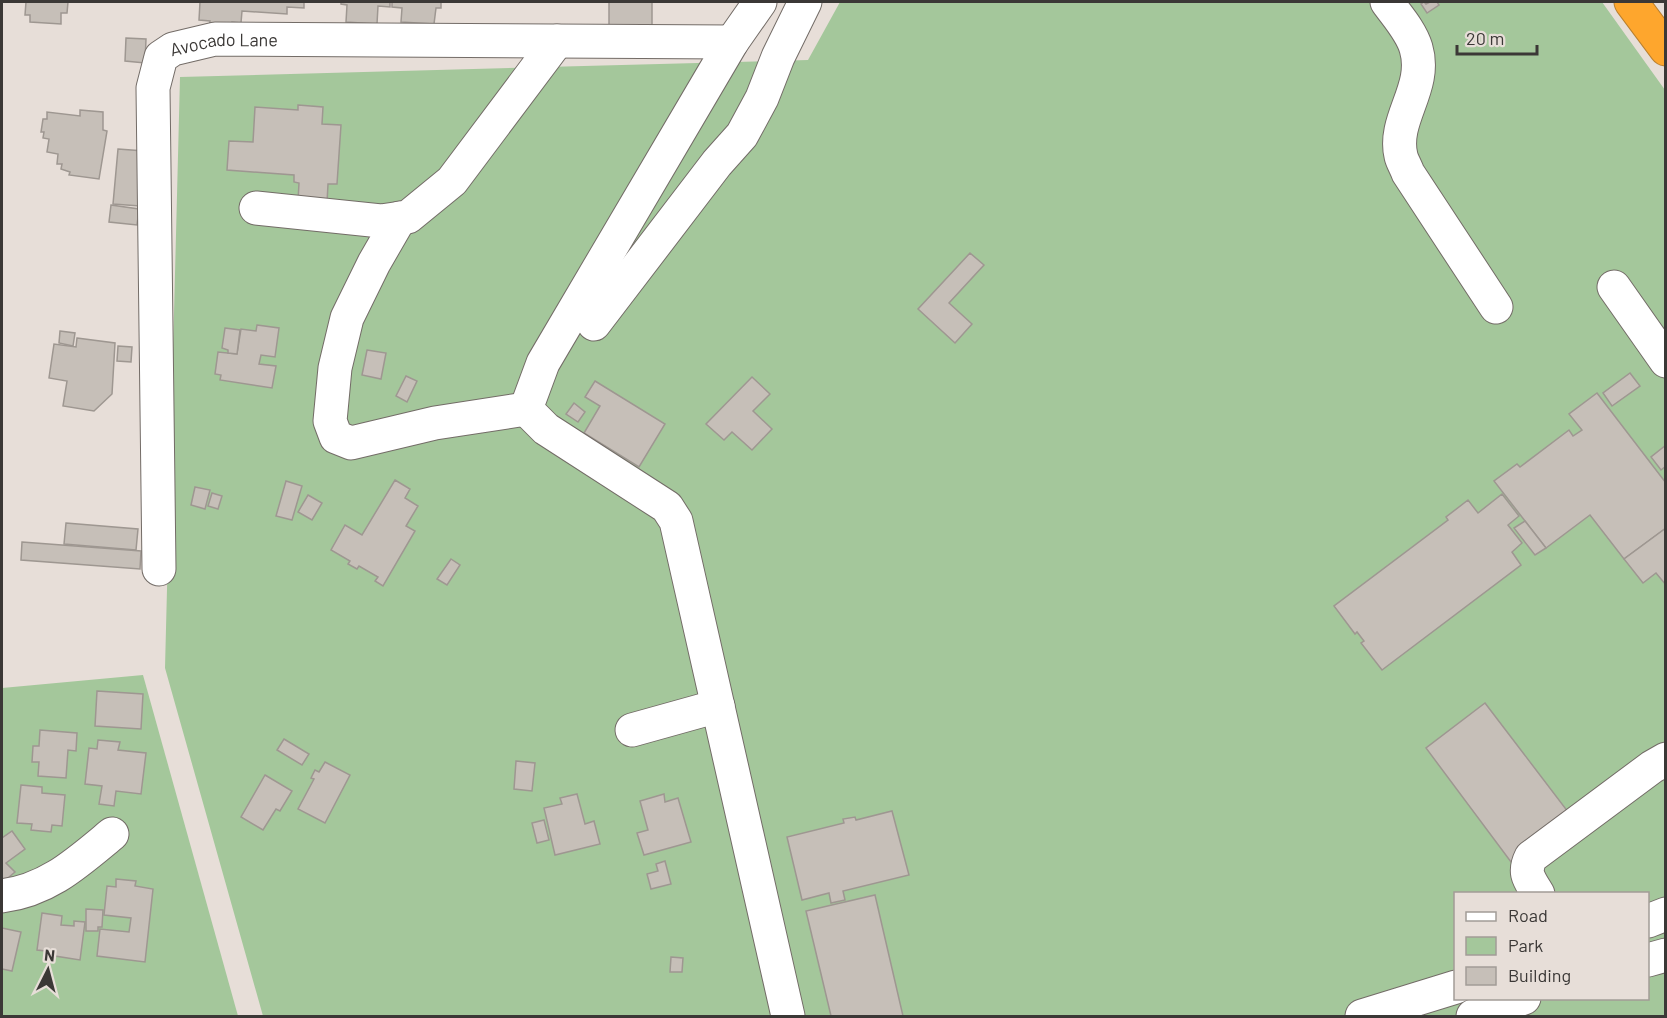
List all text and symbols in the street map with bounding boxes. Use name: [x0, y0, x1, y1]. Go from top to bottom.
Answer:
scale bar: [1457, 18, 1536, 56]
text: 20 m: [1466, 27, 1504, 49]
street label: Avocado Lane: [168, 28, 278, 60]
legend: [1454, 892, 1649, 1000]
text: Road: [1508, 904, 1548, 926]
text: Park: [1508, 934, 1543, 956]
north arrow: [18, 940, 78, 1000]
text: N: [43, 945, 56, 965]
text: Building: [1508, 964, 1571, 986]

